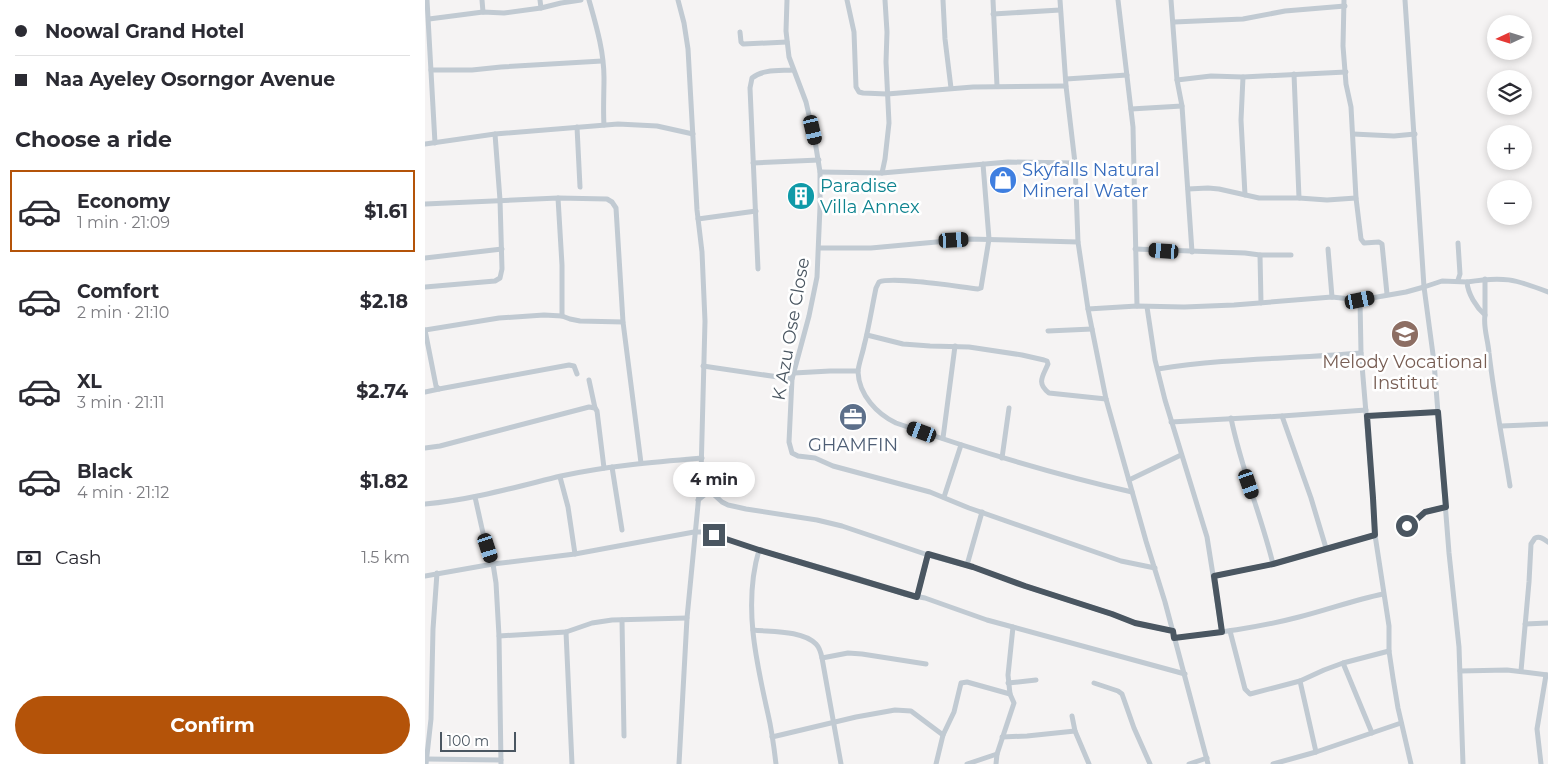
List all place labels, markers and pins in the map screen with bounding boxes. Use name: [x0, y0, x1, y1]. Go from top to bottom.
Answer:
place label: Skyfalls Natural Mineral Water: [1022, 159, 1159, 202]
shop icon: Skyfalls Natural Mineral Water: [988, 165, 1018, 195]
place label: Paradise Villa Annex: [820, 175, 920, 218]
building icon: Paradise Villa Annex: [786, 181, 816, 211]
school or university icon: Melody Vocational Institut: [1390, 319, 1420, 349]
place label: Melody Vocational Institut: [1322, 351, 1488, 394]
office icon: GHAMFIN: [838, 402, 868, 432]
place label: GHAMFIN: [808, 434, 898, 456]

